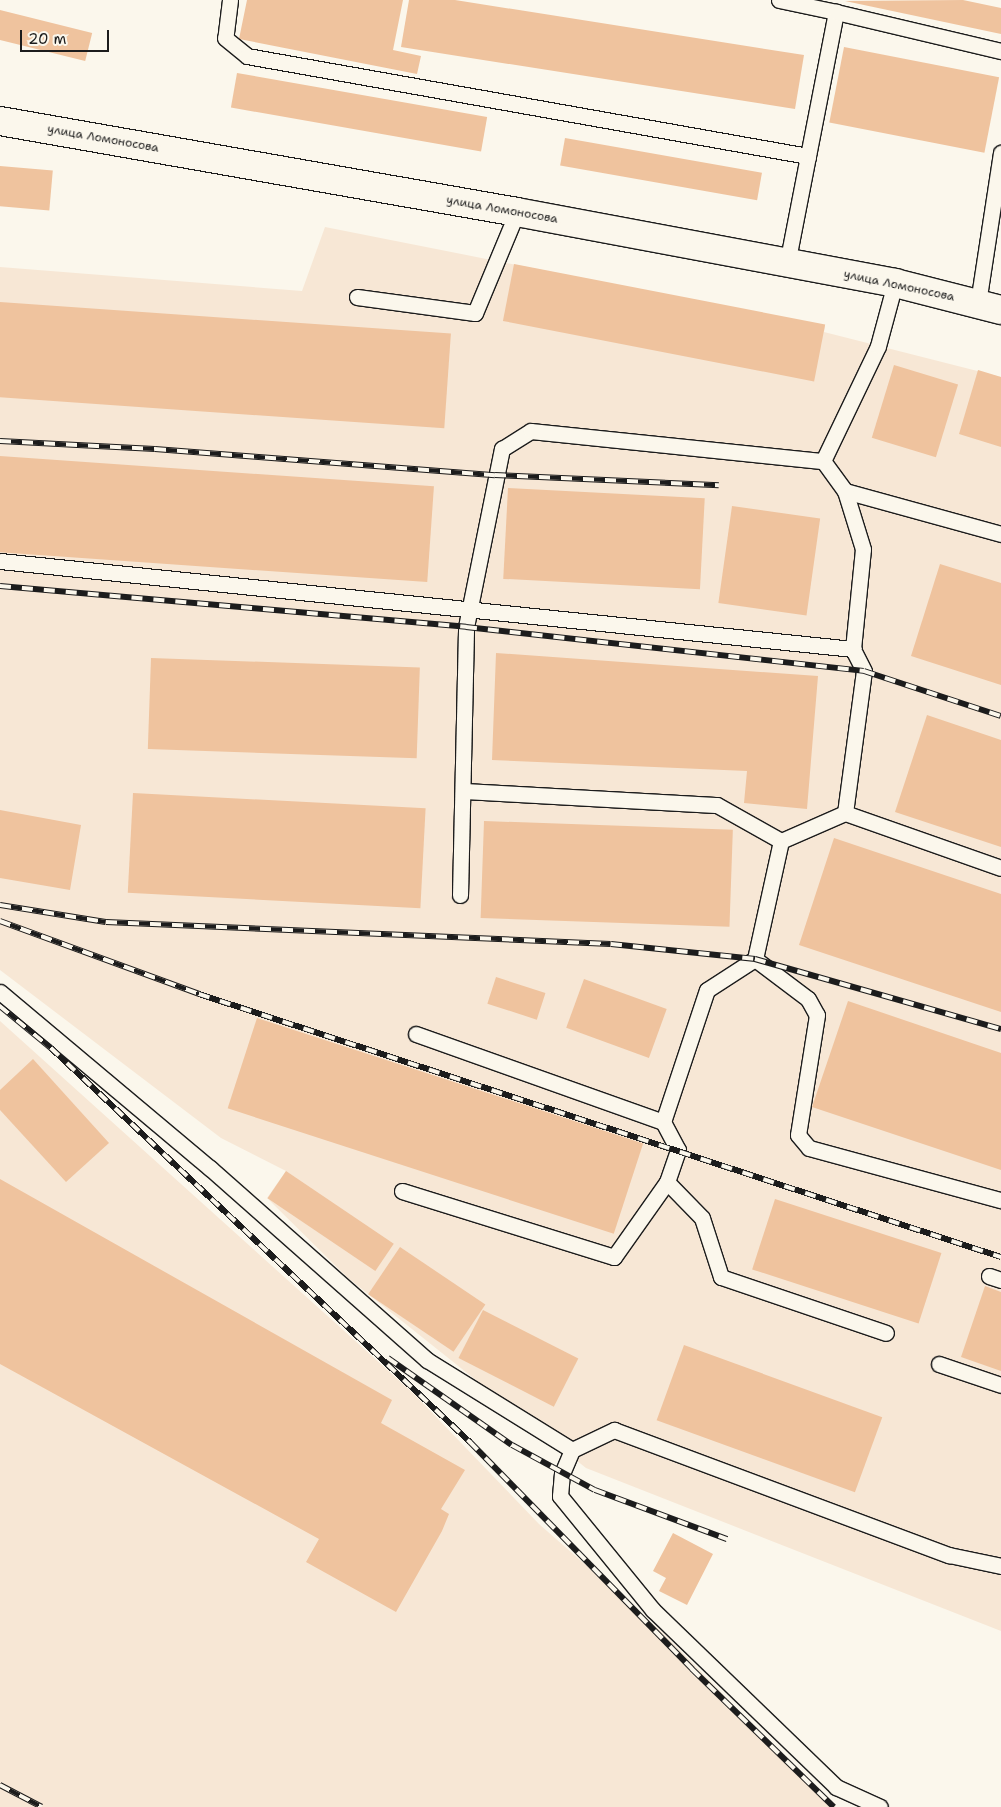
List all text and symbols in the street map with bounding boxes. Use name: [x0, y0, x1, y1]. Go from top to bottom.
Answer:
scale bar: [22, 20, 111, 52]
text: 20 m: [28, 29, 67, 49]
street label: улица Ломоносова: [46, 122, 160, 156]
street label: улица Ломоносова: [445, 193, 559, 227]
street label: улица Ломоносова: [842, 267, 956, 305]

